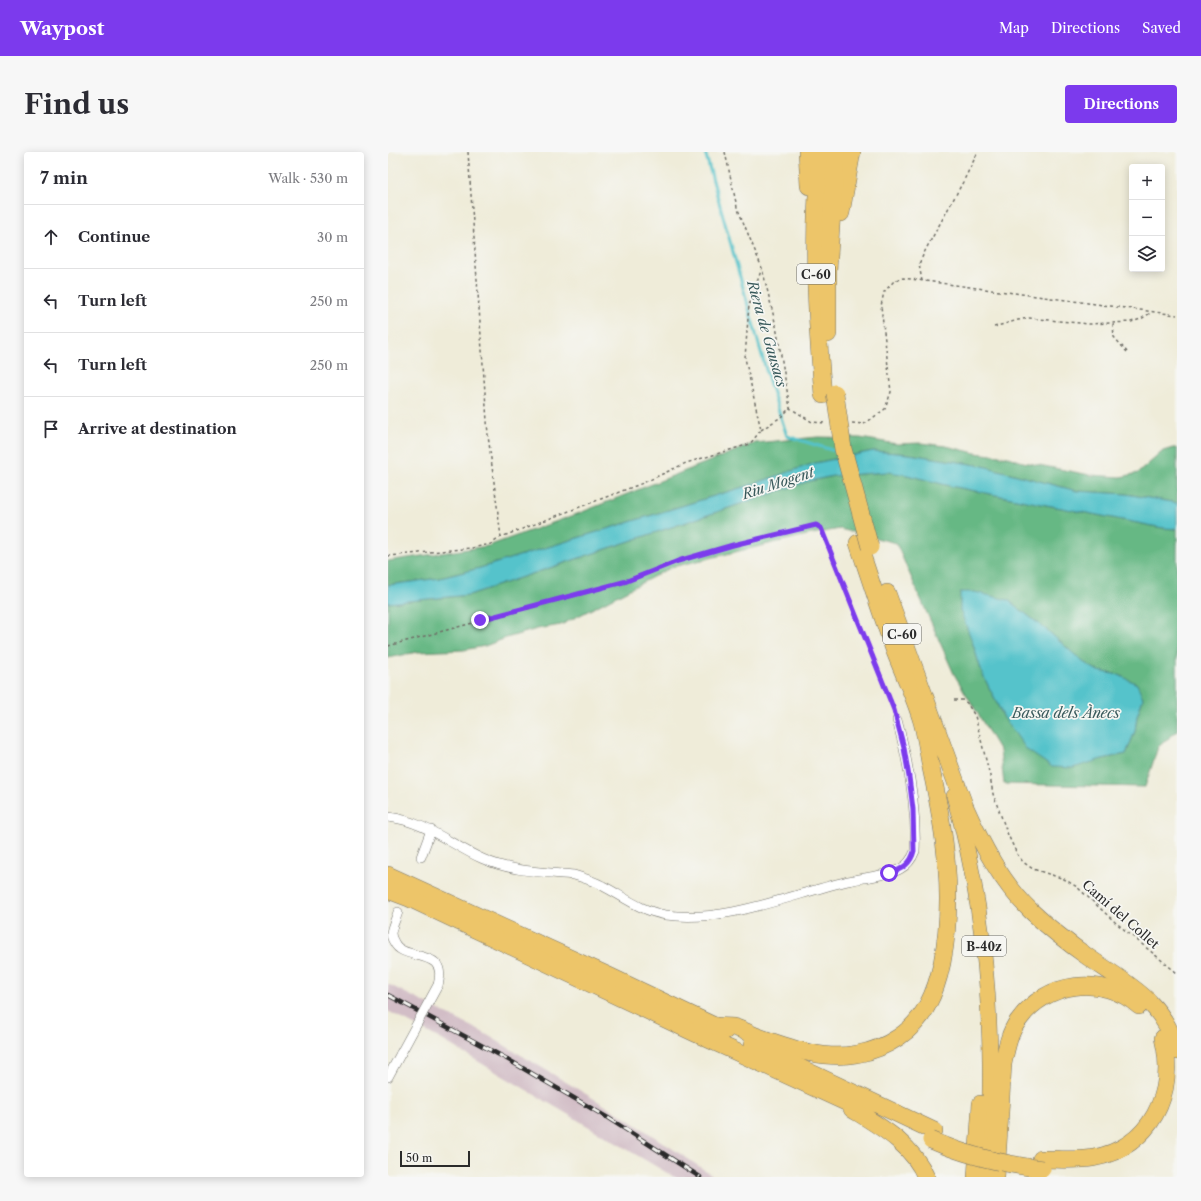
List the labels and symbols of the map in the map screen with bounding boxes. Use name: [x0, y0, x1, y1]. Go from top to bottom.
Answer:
road number: C-60: [797, 264, 835, 284]
water label: Riera de Gausacs: [743, 277, 791, 390]
water label: Riu Mogent: [739, 463, 817, 503]
route end: [471, 611, 489, 629]
road number: C-60: [883, 624, 921, 644]
water label: Bassa dels Ànecs: [1011, 704, 1121, 722]
route start: [880, 864, 898, 882]
street label: Camí del Collet: [1079, 876, 1163, 952]
road number: B-40z: [962, 936, 1006, 956]
scale bar: [400, 1149, 470, 1168]

